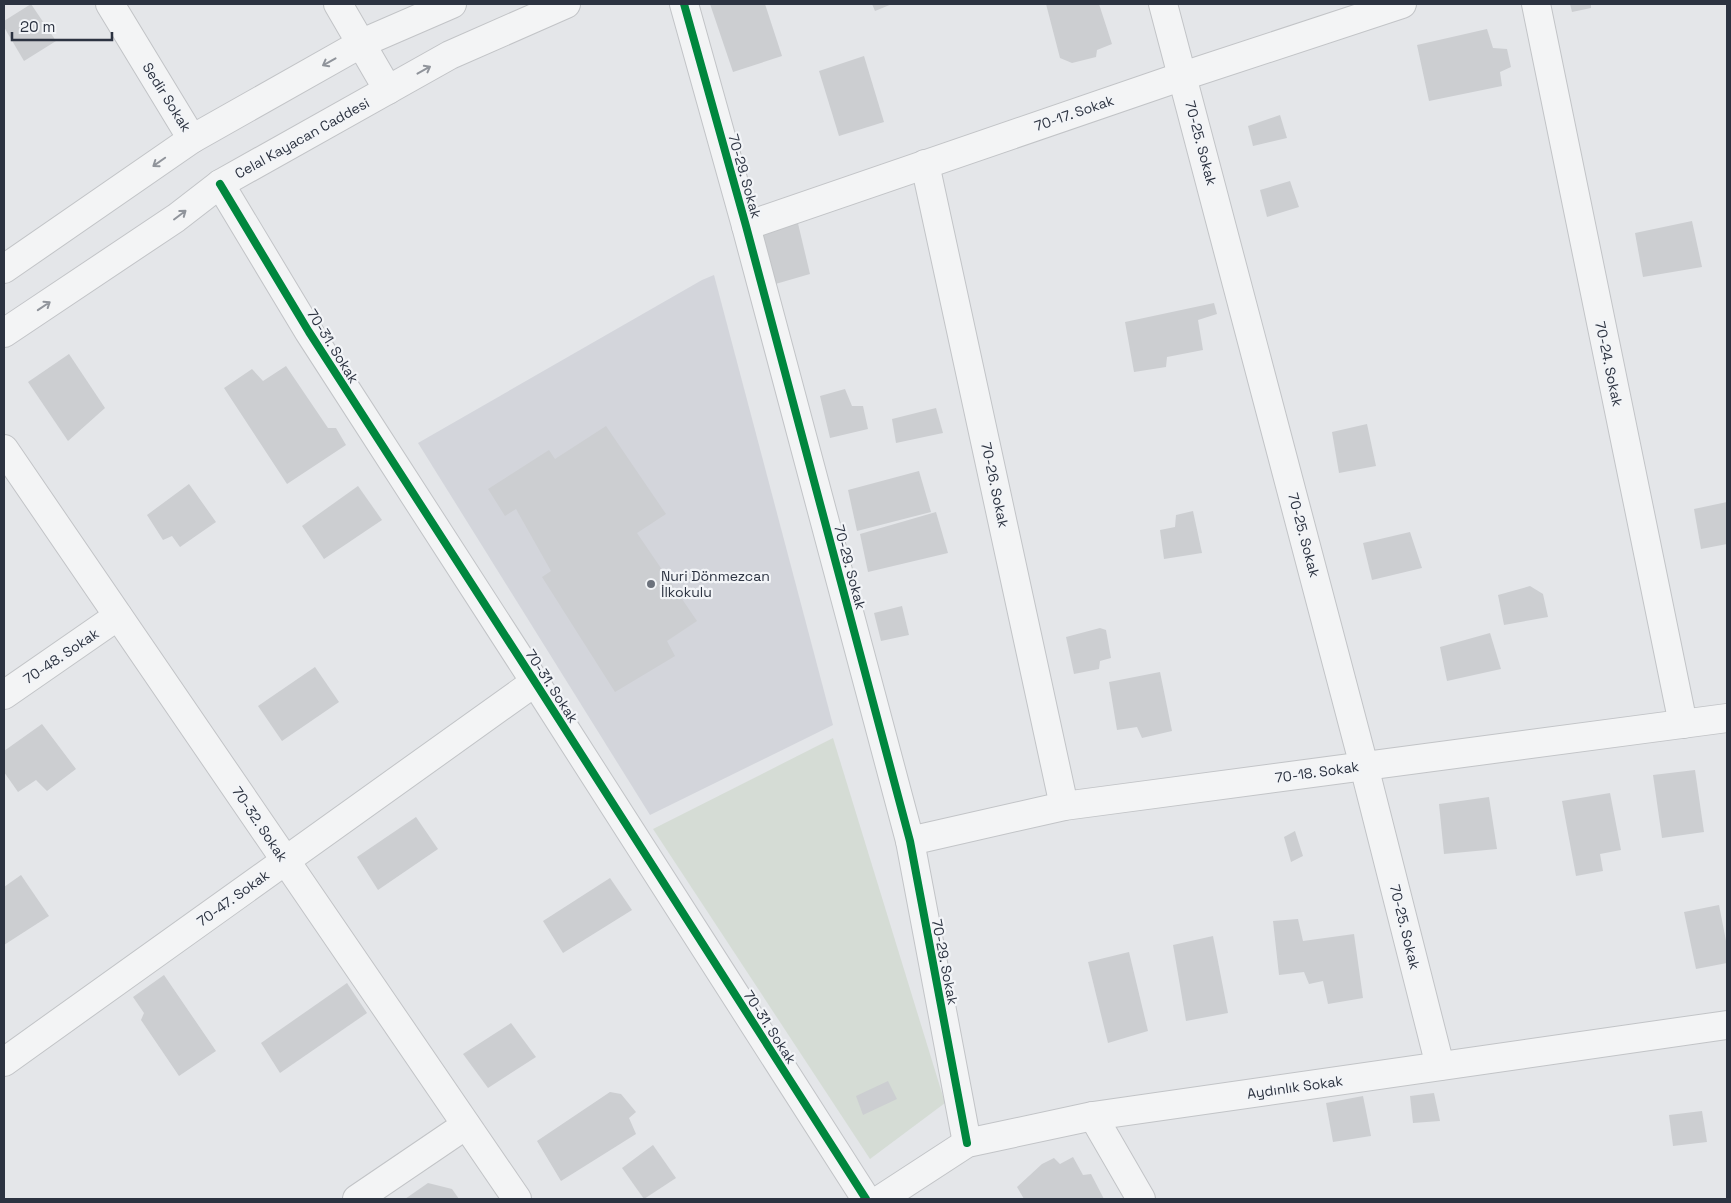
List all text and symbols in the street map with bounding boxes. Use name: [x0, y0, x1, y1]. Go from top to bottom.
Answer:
scale bar: [12, 10, 112, 42]
text: 20 m: [20, 17, 55, 36]
one-way arrow: [322, 57, 336, 67]
street label: Sedir Sokak: [139, 59, 196, 135]
one-way arrow: [416, 64, 431, 74]
street label: 70-17. Sokak: [1032, 91, 1117, 135]
street label: Celal Kayacan Caddesi: [232, 93, 372, 183]
street label: 70-25. Sokak: [1181, 99, 1221, 188]
street label: 70-29. Sokak: [724, 132, 766, 221]
one-way arrow: [152, 157, 166, 167]
one-way arrow: [173, 210, 186, 221]
one-way arrow: [37, 300, 51, 310]
street label: 70-31. Sokak: [303, 306, 363, 387]
street label: 70-24. Sokak: [1591, 320, 1627, 409]
street label: 70-26. Sokak: [977, 441, 1013, 530]
street label: 70-25. Sokak: [1284, 491, 1324, 580]
street label: 70-29. Sokak: [830, 523, 870, 612]
place label: Nuri Dönmezcan İlkokulu: [661, 567, 770, 601]
marker: Nuri Dönmezcan İlkokulu: [645, 578, 657, 590]
street label: 70-48. Sokak: [20, 624, 103, 688]
street label: 70-31. Sokak: [522, 646, 583, 727]
street label: 70-18. Sokak: [1274, 757, 1361, 787]
street label: 70-32. Sokak: [228, 783, 292, 865]
street label: 70-47. Sokak: [193, 865, 273, 930]
street label: 70-25. Sokak: [1386, 883, 1424, 972]
street label: 70-29. Sokak: [928, 918, 962, 1007]
street label: 70-31. Sokak: [740, 987, 801, 1068]
street label: Aydınlık Sokak: [1246, 1071, 1345, 1103]

